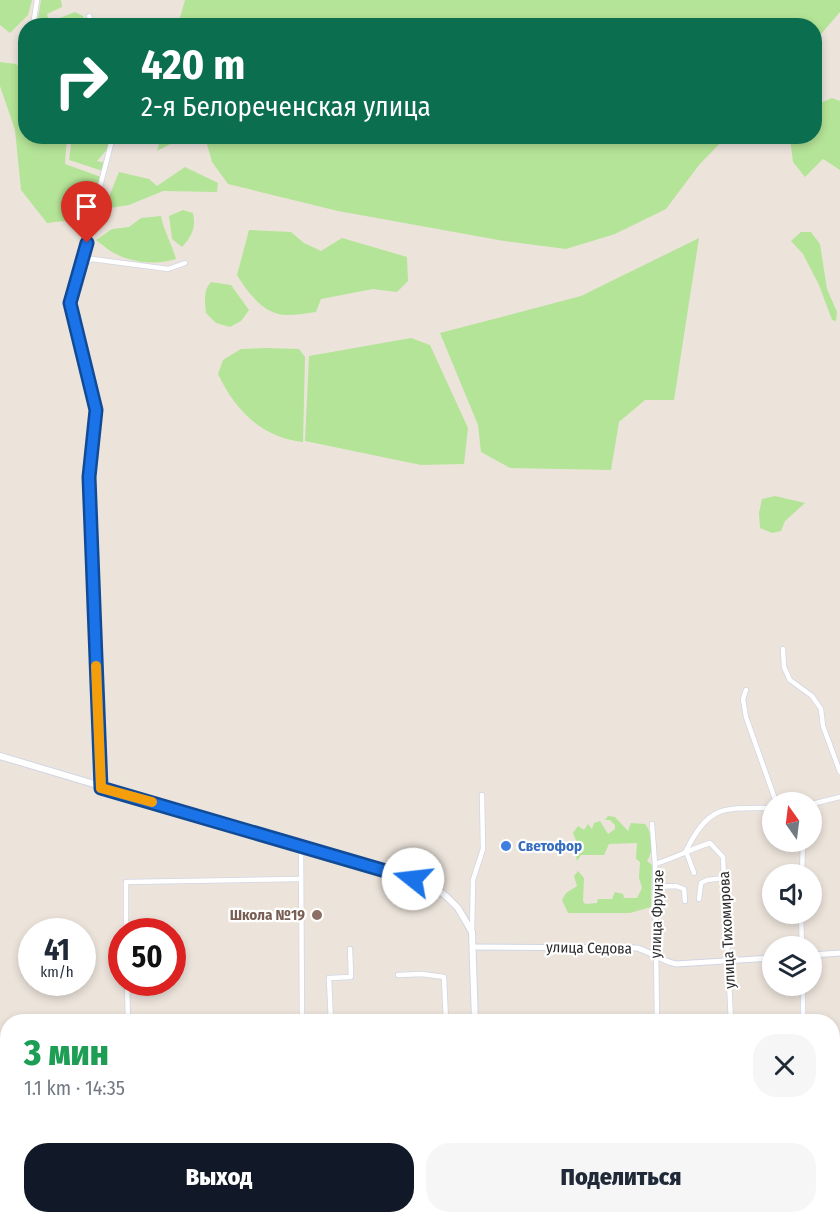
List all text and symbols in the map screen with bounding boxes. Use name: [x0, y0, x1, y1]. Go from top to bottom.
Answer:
text: 420 m: [141, 40, 245, 90]
icon: right: [42, 42, 120, 120]
text: 2-я Белореченская улица: [141, 91, 431, 123]
pin: [61, 181, 112, 243]
icon: arrive: [70, 190, 103, 223]
north arrow: [762, 792, 822, 852]
map controls: [762, 792, 822, 996]
place label: Светофор: [518, 837, 582, 855]
marker: Светофор: [499, 839, 513, 853]
position arrow: [381, 847, 445, 911]
button: sound: [762, 864, 822, 924]
street label: улица Фрунзе: [646, 869, 668, 959]
street label: улица Тихомирова: [715, 871, 739, 989]
place label: Школа №19: [230, 906, 305, 924]
marker: Школа №19: [310, 908, 324, 922]
speed limit sign: 50: [108, 918, 186, 996]
text: 41: [44, 932, 70, 968]
button: layers: [762, 936, 822, 996]
street label: улица Седова: [546, 938, 632, 958]
text: km/h: [40, 963, 74, 981]
text: 3 мин: [24, 1031, 109, 1075]
button: close: [753, 1034, 816, 1097]
text: 1.1 km · 14:35: [24, 1076, 125, 1100]
button: Выход: [24, 1143, 414, 1212]
button: Поделиться: [426, 1143, 816, 1212]

